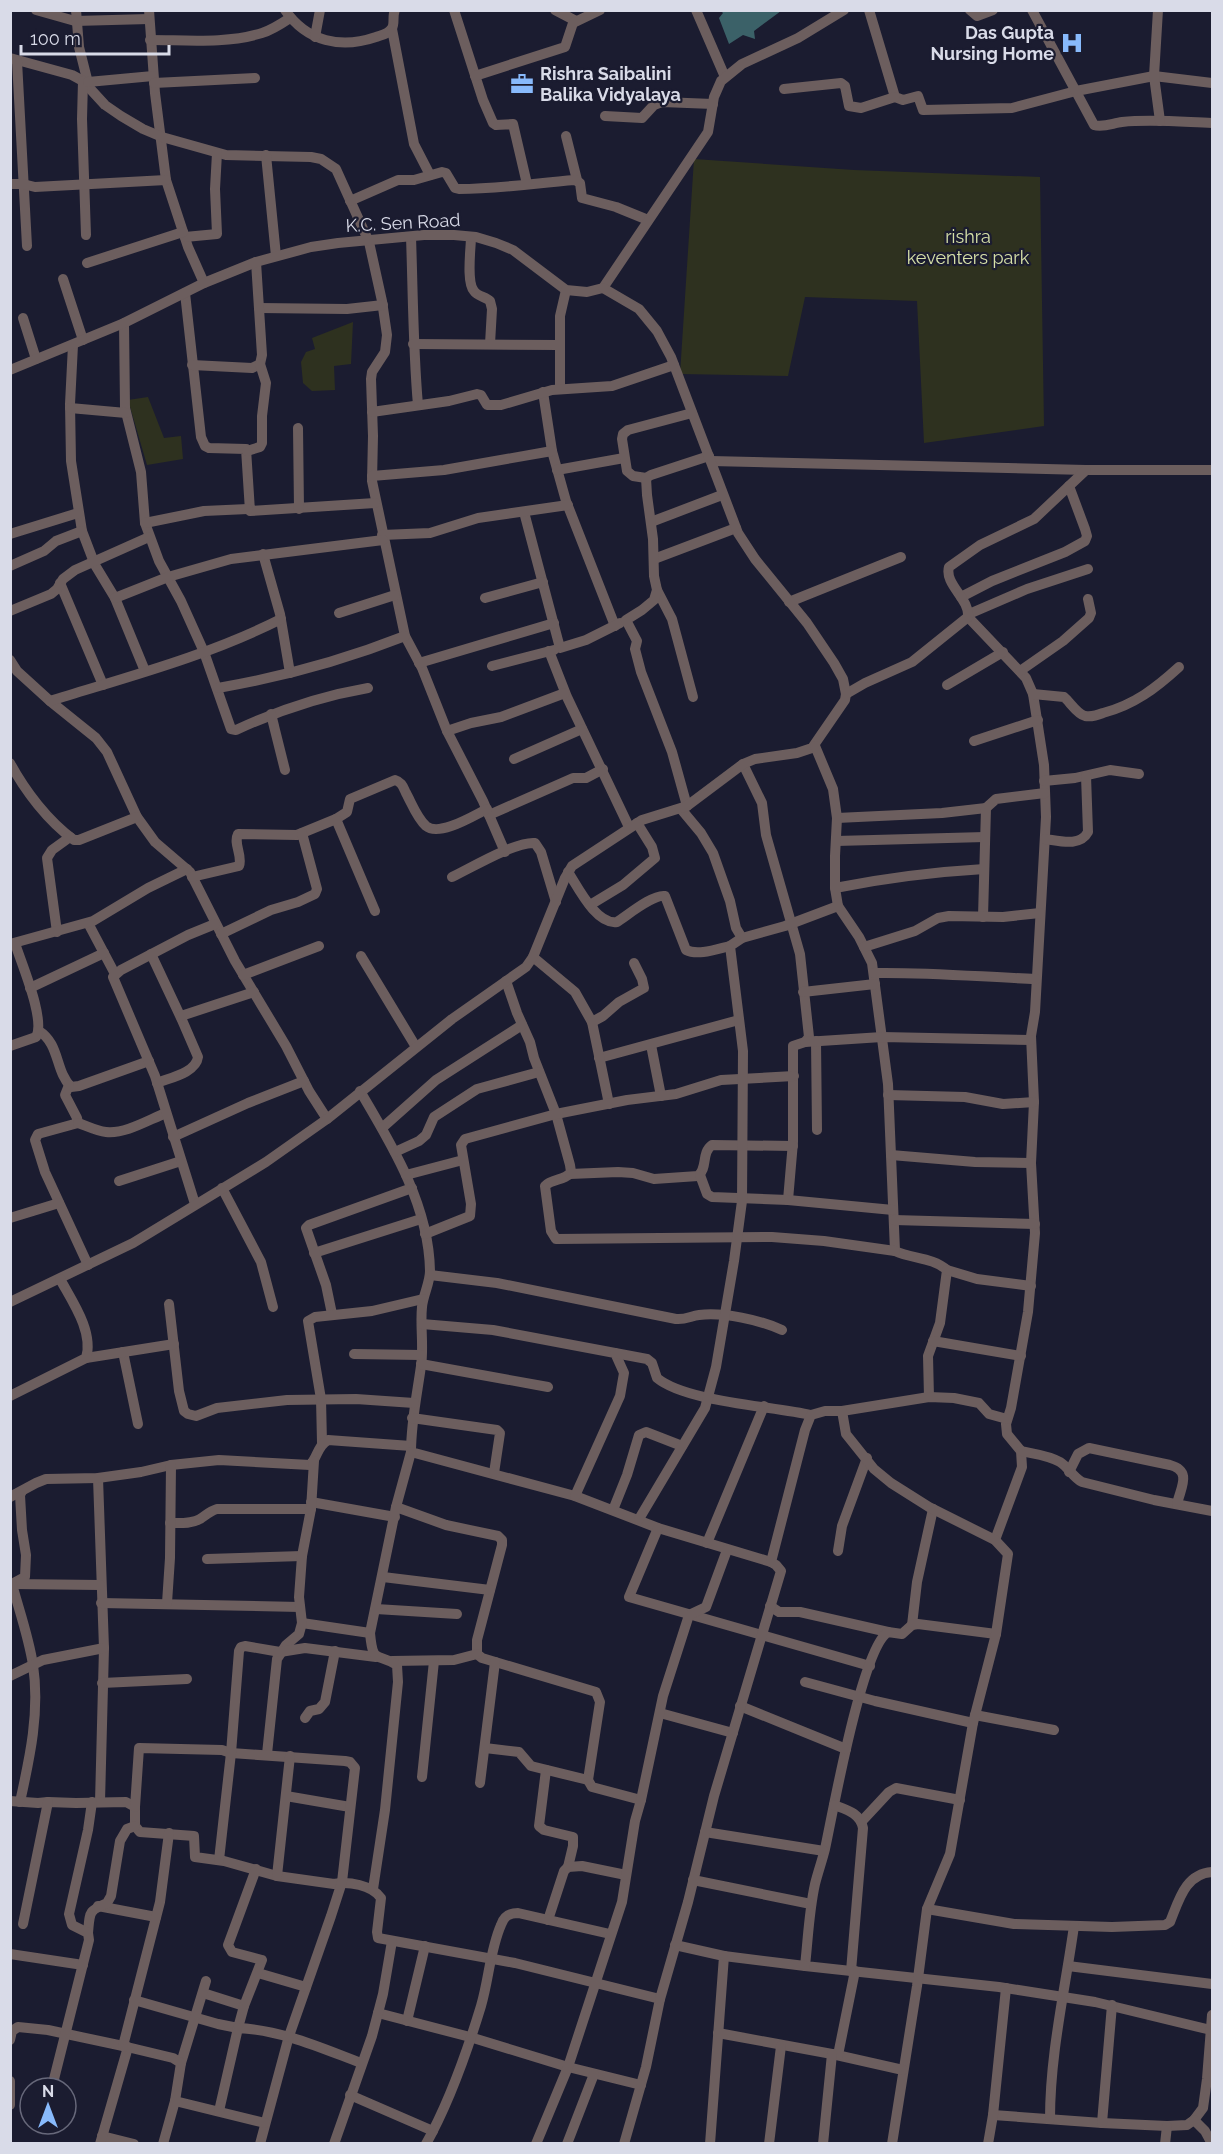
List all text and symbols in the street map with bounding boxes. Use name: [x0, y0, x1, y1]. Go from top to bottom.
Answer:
scale bar: [21, 18, 170, 56]
place label: Das Gupta Nursing Home: [930, 22, 1054, 64]
text: 100 m: [30, 28, 81, 49]
hospital icon: Das Gupta Nursing Home: [1059, 30, 1085, 56]
place label: Rishra Saibalini Balika Vidyalaya: [540, 63, 681, 105]
office icon: Rishra Saibalini Balika Vidyalaya: [509, 71, 535, 97]
street label: K.C. Sen Road: [345, 209, 461, 236]
park label: rishra keventers park: [907, 226, 1030, 268]
north arrow: [18, 2076, 78, 2136]
text: N: [42, 2082, 54, 2101]

